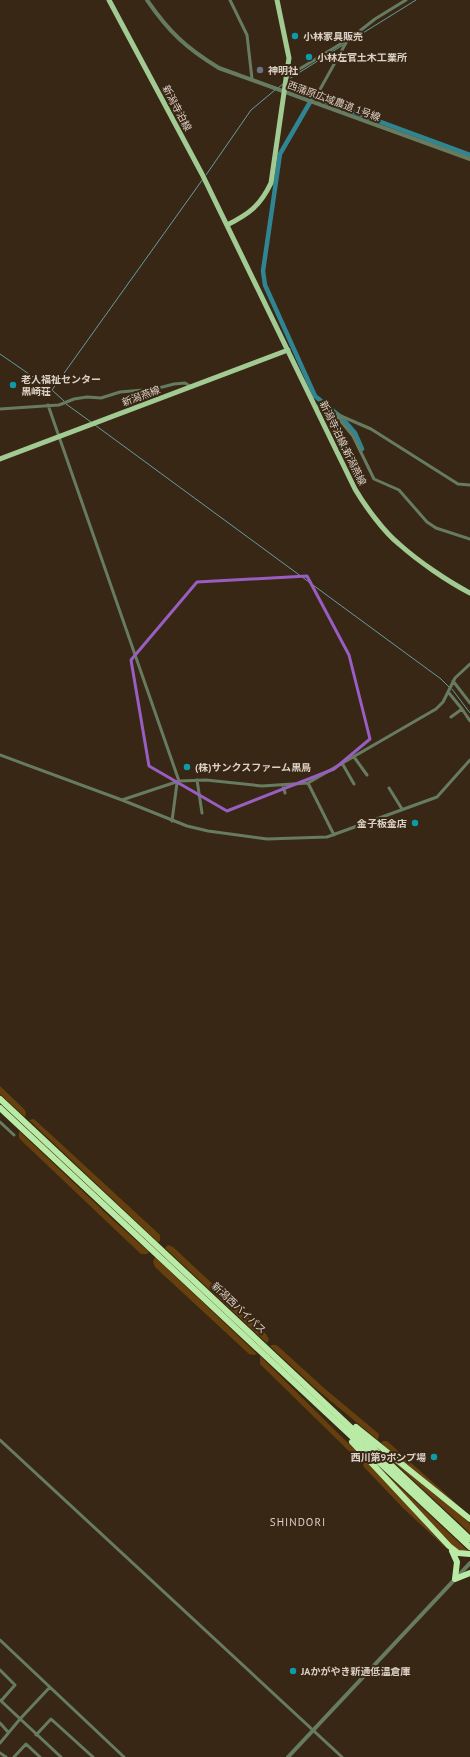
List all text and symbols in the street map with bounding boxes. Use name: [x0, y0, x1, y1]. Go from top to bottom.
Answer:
place label: 小林家具販売: [303, 30, 363, 43]
marker: 小林家具販売: [290, 31, 300, 41]
place label: 小林左官土木工業所: [317, 51, 407, 64]
marker: 小林左官土木工業所: [304, 52, 314, 62]
place label: 神明社: [268, 64, 299, 77]
marker: 神明社: [255, 65, 265, 75]
street label: 西蒲原広域農道 1号線: [286, 78, 382, 124]
street label: 新潟寺泊線: [160, 83, 194, 133]
place label: 老人福祉センター 黒崎荘: [21, 373, 101, 398]
marker: 老人福祉センター 黒崎荘: [8, 380, 18, 390]
street label: 新潟燕線: [120, 383, 162, 409]
street label: 新潟寺泊線;新潟燕線: [317, 399, 369, 487]
place label: (株)サンクスファーム黒鳥: [195, 761, 311, 774]
marker: (株)サンクスファーム黒鳥: [182, 762, 192, 772]
place label: 金子板金店: [357, 817, 407, 830]
marker: 金子板金店: [410, 818, 420, 828]
street label: 新潟西バイパス: [209, 1279, 269, 1337]
place label: 西川第9ポンプ場: [351, 1451, 426, 1464]
marker: 西川第9ポンプ場: [429, 1452, 439, 1462]
district label: SHINDORI: [270, 1515, 326, 1529]
place label: JAかがやき新通低温倉庫: [300, 1665, 410, 1678]
marker: JAかがやき新通低温倉庫: [288, 1666, 298, 1676]

